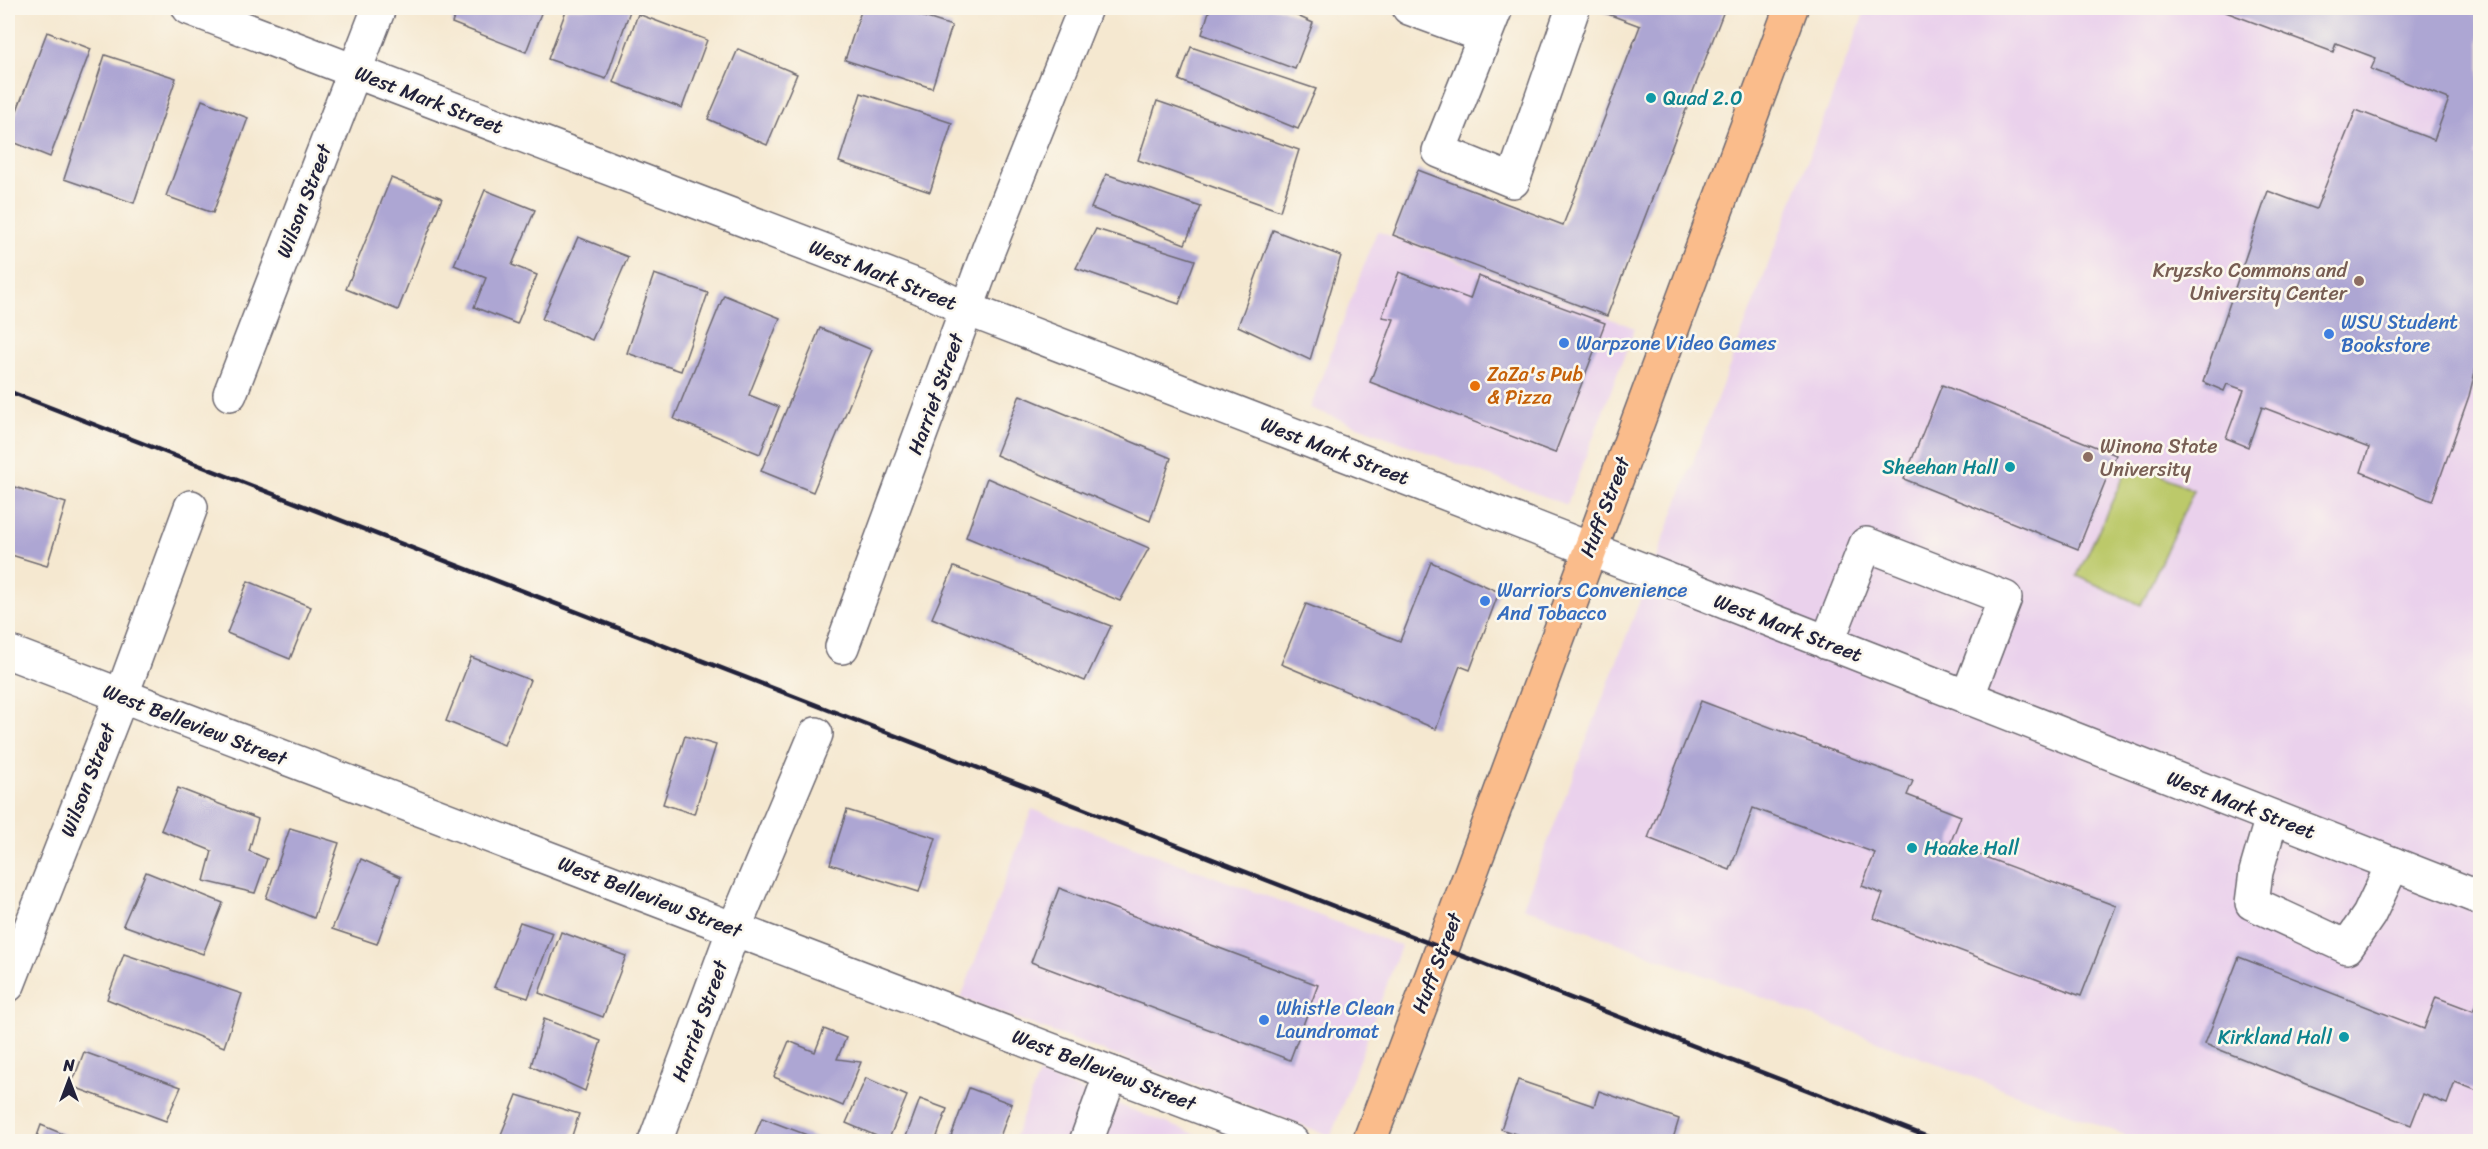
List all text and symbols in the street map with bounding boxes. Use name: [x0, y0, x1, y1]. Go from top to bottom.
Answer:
street label: West Mark Street: [349, 56, 509, 145]
place label: Quad 2.0: [1663, 81, 1743, 116]
marker: Quad 2.0: [1644, 91, 1658, 105]
street label: Wilson Street: [266, 138, 342, 263]
street label: West Mark Street: [804, 229, 963, 321]
place label: Kryzsko Commons and University Center: [2153, 253, 2348, 311]
marker: Kryzsko Commons and University Center: [2352, 274, 2366, 288]
place label: WSU Student Bookstore: [2341, 305, 2458, 363]
place label: Warpzone Video Games: [1576, 326, 1777, 361]
street label: Harriet Street: [898, 327, 975, 460]
marker: WSU Student Bookstore: [2322, 327, 2336, 341]
marker: Warpzone Video Games: [1557, 336, 1571, 350]
place label: ZaZa's Pub & Pizza: [1487, 357, 1584, 415]
marker: ZaZa's Pub & Pizza: [1468, 379, 1482, 393]
street label: West Mark Street: [1255, 407, 1415, 496]
place label: Winona State University: [2100, 429, 2218, 487]
place label: Sheehan Hall: [1882, 450, 1999, 485]
marker: Winona State University: [2081, 450, 2095, 464]
street label: Huff Street: [1570, 451, 1641, 562]
marker: Sheehan Hall: [2003, 460, 2017, 474]
place label: Warriors Convenience And Tobacco: [1496, 573, 1688, 631]
street label: West Mark Street: [1708, 584, 1868, 673]
marker: Warriors Convenience And Tobacco: [1478, 594, 1492, 608]
street label: West Belleview Street: [98, 674, 293, 777]
street label: Wilson Street: [50, 717, 126, 842]
street label: West Mark Street: [2161, 761, 2321, 850]
place label: Haake Hall: [1924, 831, 2020, 866]
marker: Haake Hall: [1905, 841, 1919, 855]
street label: West Belleview Street: [553, 846, 748, 949]
street label: Huff Street: [1402, 907, 1473, 1018]
street label: Harriet Street: [662, 954, 739, 1087]
place label: Whistle Clean Laundromat: [1276, 991, 1395, 1049]
marker: Whistle Clean Laundromat: [1257, 1013, 1271, 1027]
street label: West Belleview Street: [1007, 1019, 1202, 1122]
place label: Kirkland Hall: [2218, 1020, 2333, 1055]
marker: Kirkland Hall: [2337, 1030, 2351, 1044]
north arrow: [39, 1050, 99, 1110]
text: N: [62, 1051, 75, 1080]

